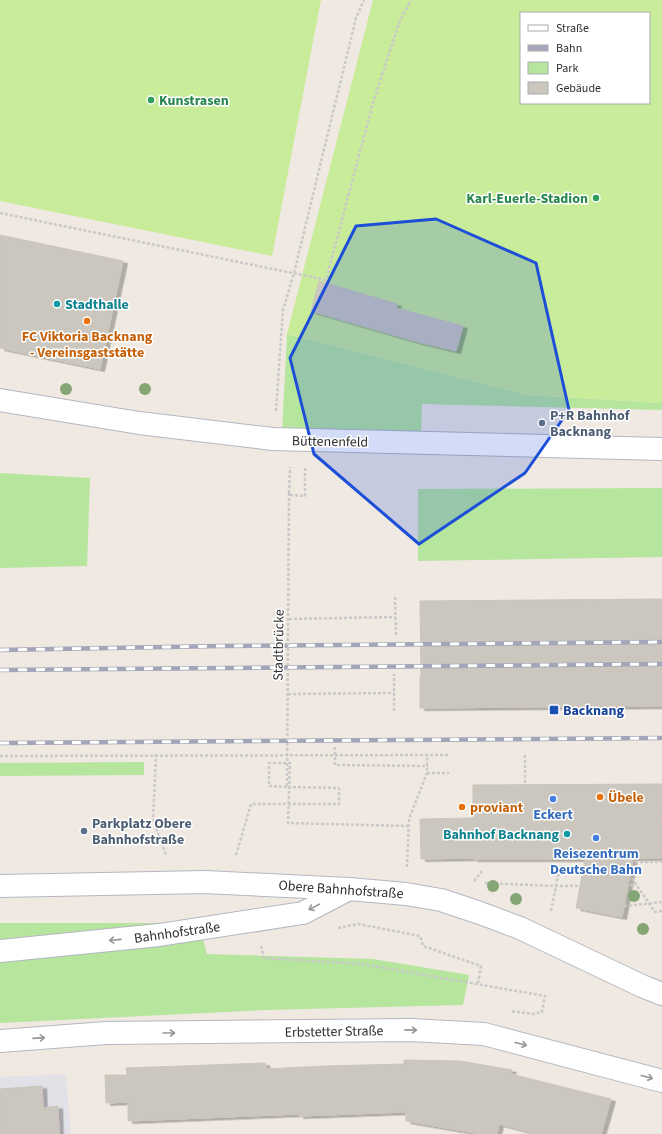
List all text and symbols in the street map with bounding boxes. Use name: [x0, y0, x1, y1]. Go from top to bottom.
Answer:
legend: [520, 12, 650, 104]
text: Straße: [556, 20, 589, 37]
text: Bahn: [556, 40, 582, 57]
text: Park: [556, 60, 578, 77]
text: Gebäude: [556, 80, 601, 97]
place label: Kunstrasen: [159, 91, 229, 111]
marker: Kunstrasen: [146, 95, 156, 105]
place label: Karl-Euerle-Stadion: [466, 189, 588, 209]
marker: Karl-Euerle-Stadion: [591, 193, 601, 203]
place label: Stadthalle: [65, 295, 129, 315]
marker: Stadthalle: [52, 299, 62, 309]
marker: FC Viktoria Backnang - Vereinsgaststätte: [82, 316, 92, 326]
place label: FC Viktoria Backnang - Vereinsgaststätte: [22, 327, 153, 363]
place label: P+R Bahnhof Backnang: [550, 406, 631, 442]
marker: P+R Bahnhof Backnang: [537, 418, 547, 428]
street label: Büttenenfeld: [292, 431, 368, 453]
street label: Stadtbrücke: [268, 609, 290, 681]
place label: Backnang: [563, 701, 624, 721]
marker: Backnang: [548, 704, 560, 716]
place label: Übele: [608, 788, 644, 808]
marker: Übele: [595, 792, 605, 802]
marker: Eckert: [548, 794, 558, 804]
place label: proviant: [470, 798, 524, 818]
marker: proviant: [457, 802, 467, 812]
place label: Eckert: [533, 805, 573, 825]
place label: Parkplatz Obere Bahnhofstraße: [92, 814, 192, 850]
place label: Bahnhof Backnang: [443, 825, 560, 845]
marker: Parkplatz Obere Bahnhofstraße: [79, 826, 89, 836]
marker: Bahnhof Backnang: [562, 829, 572, 839]
marker: Reisezentrum Deutsche Bahn: [591, 833, 601, 843]
place label: Reisezentrum Deutsche Bahn: [550, 844, 642, 880]
street label: Obere Bahnhofstraße: [278, 876, 404, 904]
one-way arrow: [308, 903, 320, 911]
street label: Bahnhofstraße: [133, 917, 222, 949]
one-way arrow: [109, 936, 122, 943]
street label: Erbstetter Straße: [284, 1021, 384, 1043]
one-way arrow: [404, 1026, 417, 1034]
one-way arrow: [162, 1029, 175, 1037]
one-way arrow: [32, 1035, 45, 1042]
one-way arrow: [515, 1041, 528, 1048]
one-way arrow: [640, 1074, 653, 1081]

